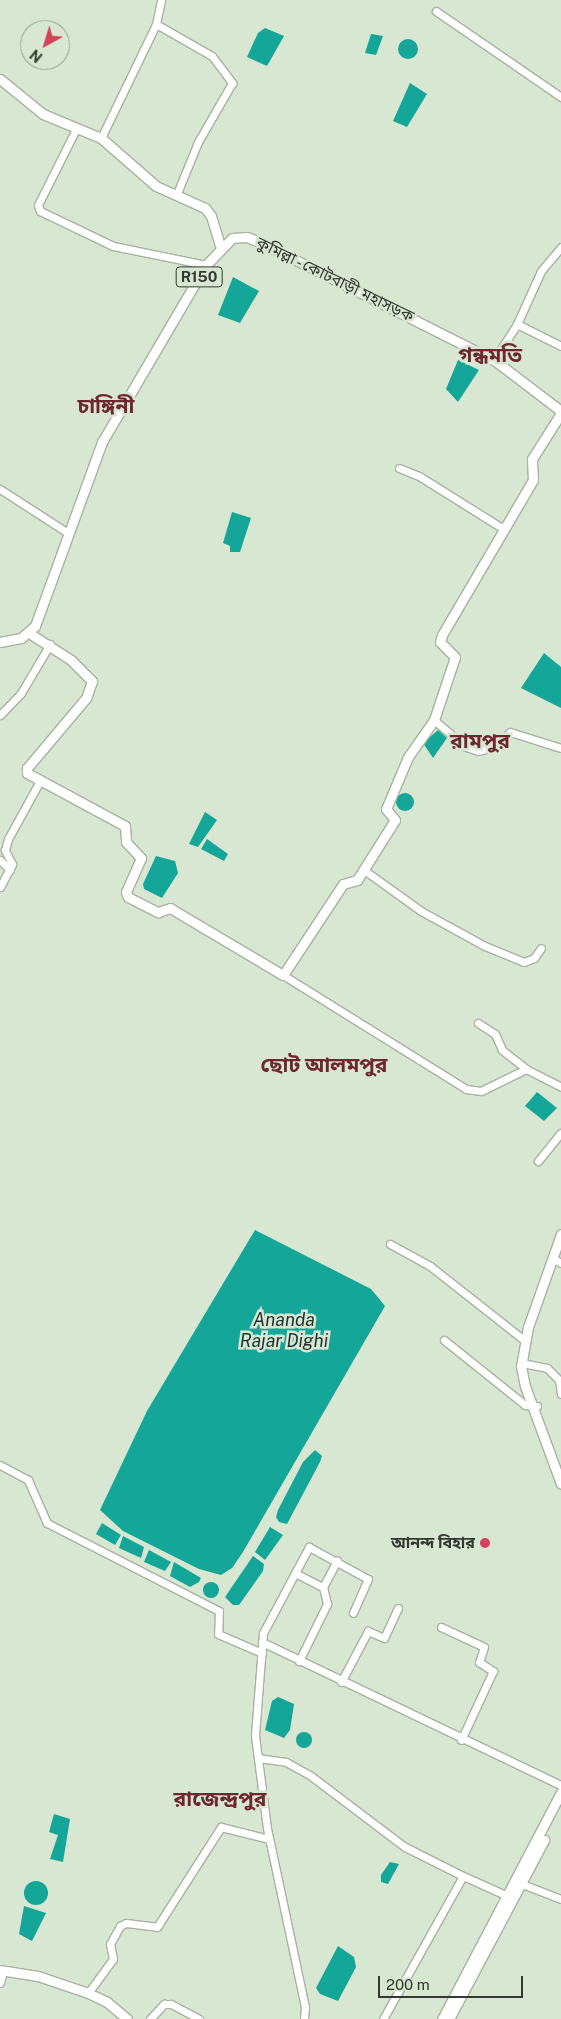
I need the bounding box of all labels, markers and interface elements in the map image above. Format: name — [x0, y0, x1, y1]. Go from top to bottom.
north arrow — [20, 20, 70, 70]
text: N — [27, 46, 45, 66]
street label: কুমিল্লা - কোটবাড়ী মহাসড়ক — [251, 232, 419, 328]
road number: R150 — [175, 264, 223, 290]
district label: গন্ধমতি — [458, 342, 522, 368]
district label: চাঙ্গিনী — [78, 393, 134, 419]
district label: রামপুর — [450, 728, 510, 754]
district label: ছোট আলমপুর — [261, 1052, 387, 1078]
water label: Ananda Rajar Dighi — [240, 1310, 328, 1352]
place label: আনন্দ বিহার — [391, 1533, 475, 1553]
marker: আনন্দ বিহার — [479, 1537, 491, 1549]
district label: রাজেন্দ্রপুর — [174, 1786, 266, 1812]
scale bar — [381, 1966, 526, 1998]
text: 200 m — [386, 1976, 430, 1993]

